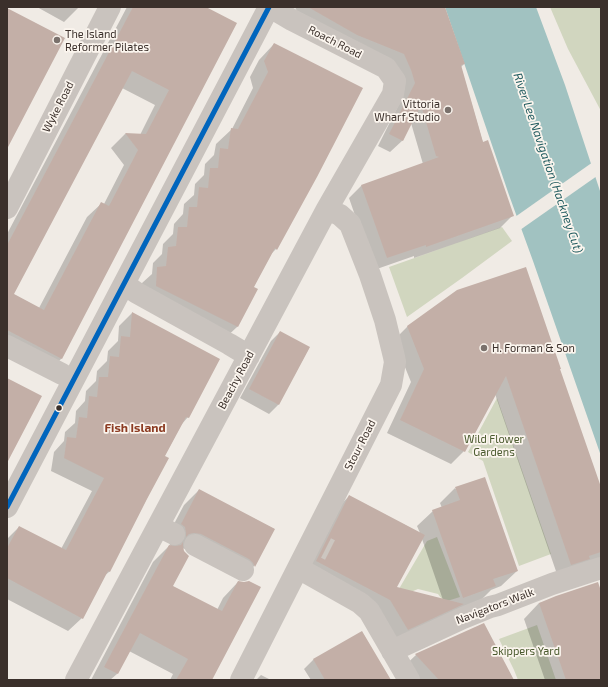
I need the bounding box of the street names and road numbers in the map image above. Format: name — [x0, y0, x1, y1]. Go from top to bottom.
street label: Roach Road — [306, 23, 364, 61]
street label: Wyke Road — [40, 79, 76, 135]
street label: Beachy Road — [215, 349, 257, 411]
street label: Stour Road — [342, 417, 378, 473]
street label: Navigators Walk — [454, 585, 536, 627]

